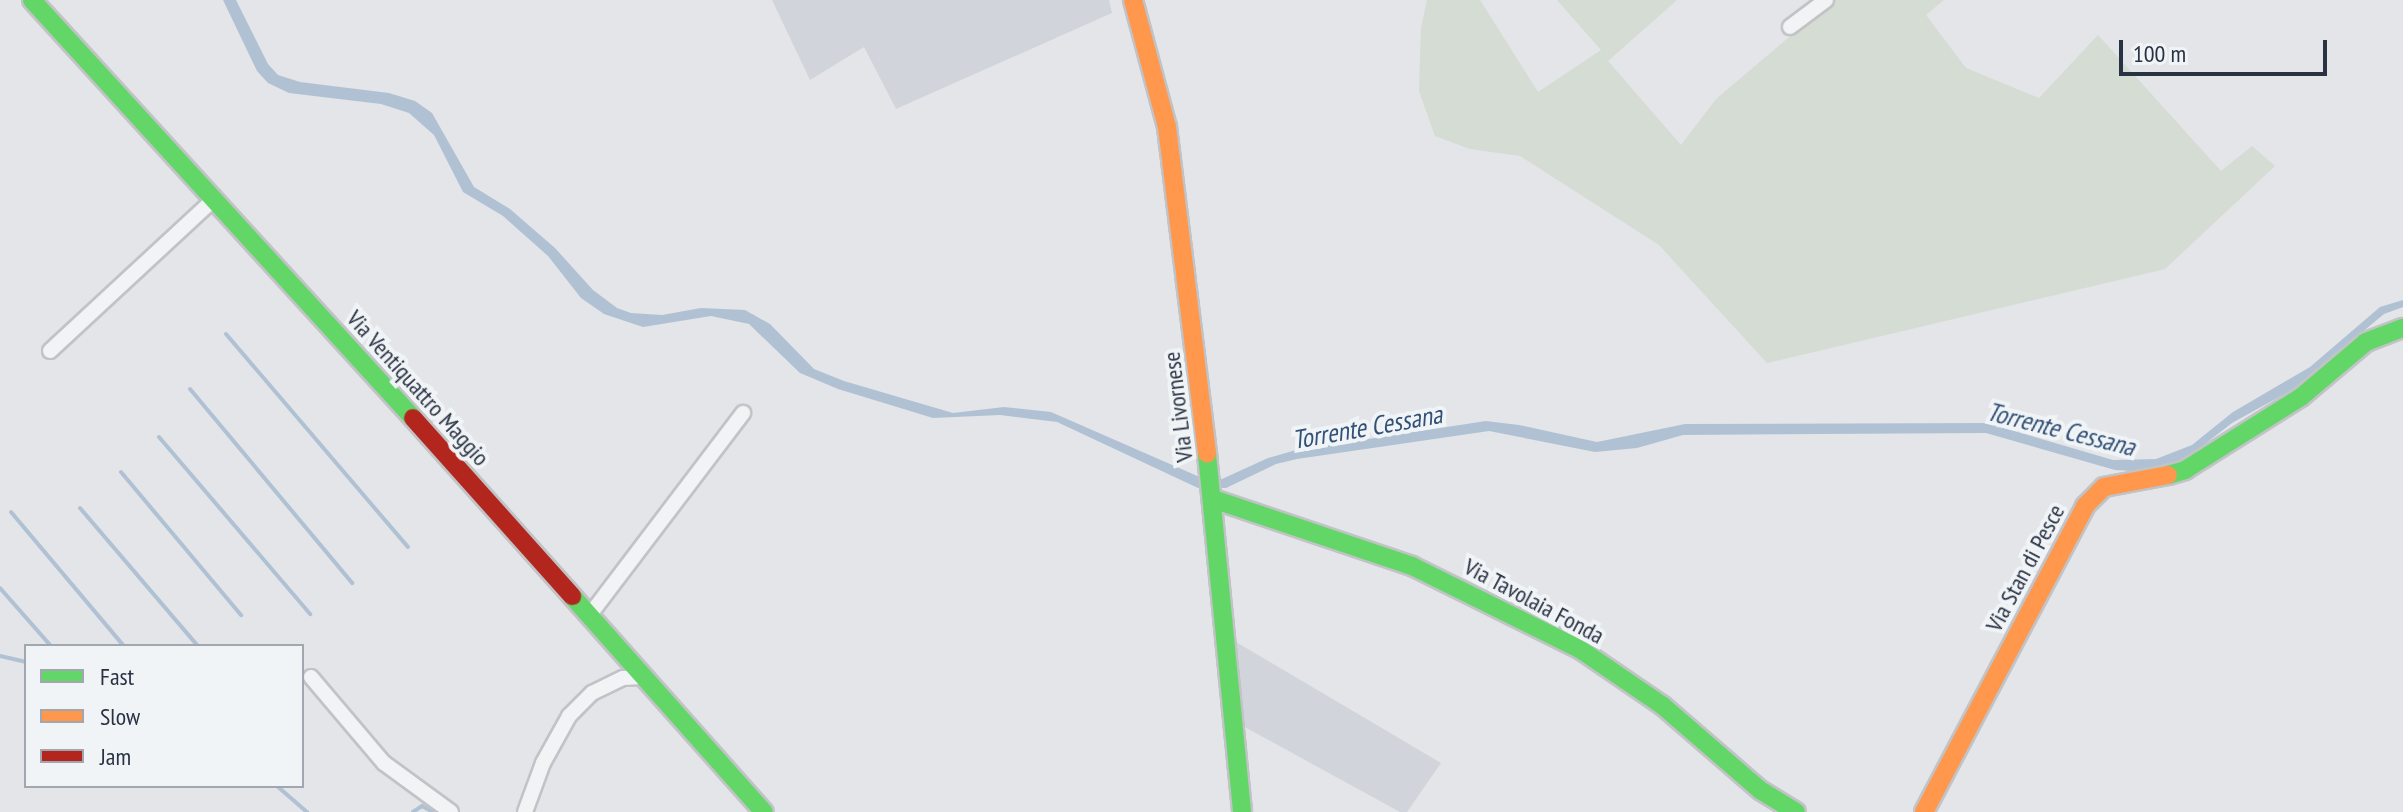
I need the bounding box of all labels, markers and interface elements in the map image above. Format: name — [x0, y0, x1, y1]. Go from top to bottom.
scale bar — [2123, 24, 2331, 74]
text: 100 m — [2133, 38, 2186, 69]
street label: Via Ventiquattro Maggio — [340, 304, 496, 472]
street label: Via Livornese — [1157, 350, 1199, 464]
water label: Torrente Cessana — [1984, 396, 2138, 462]
water label: Torrente Cessana — [1290, 398, 1444, 456]
street label: Via Stan di Pesce — [1979, 499, 2071, 637]
street label: Via Tavolaia Fonda — [1459, 552, 1609, 650]
legend — [24, 644, 304, 788]
text: Fast — [100, 661, 134, 692]
text: Slow — [100, 701, 140, 732]
text: Jam — [100, 741, 131, 772]

